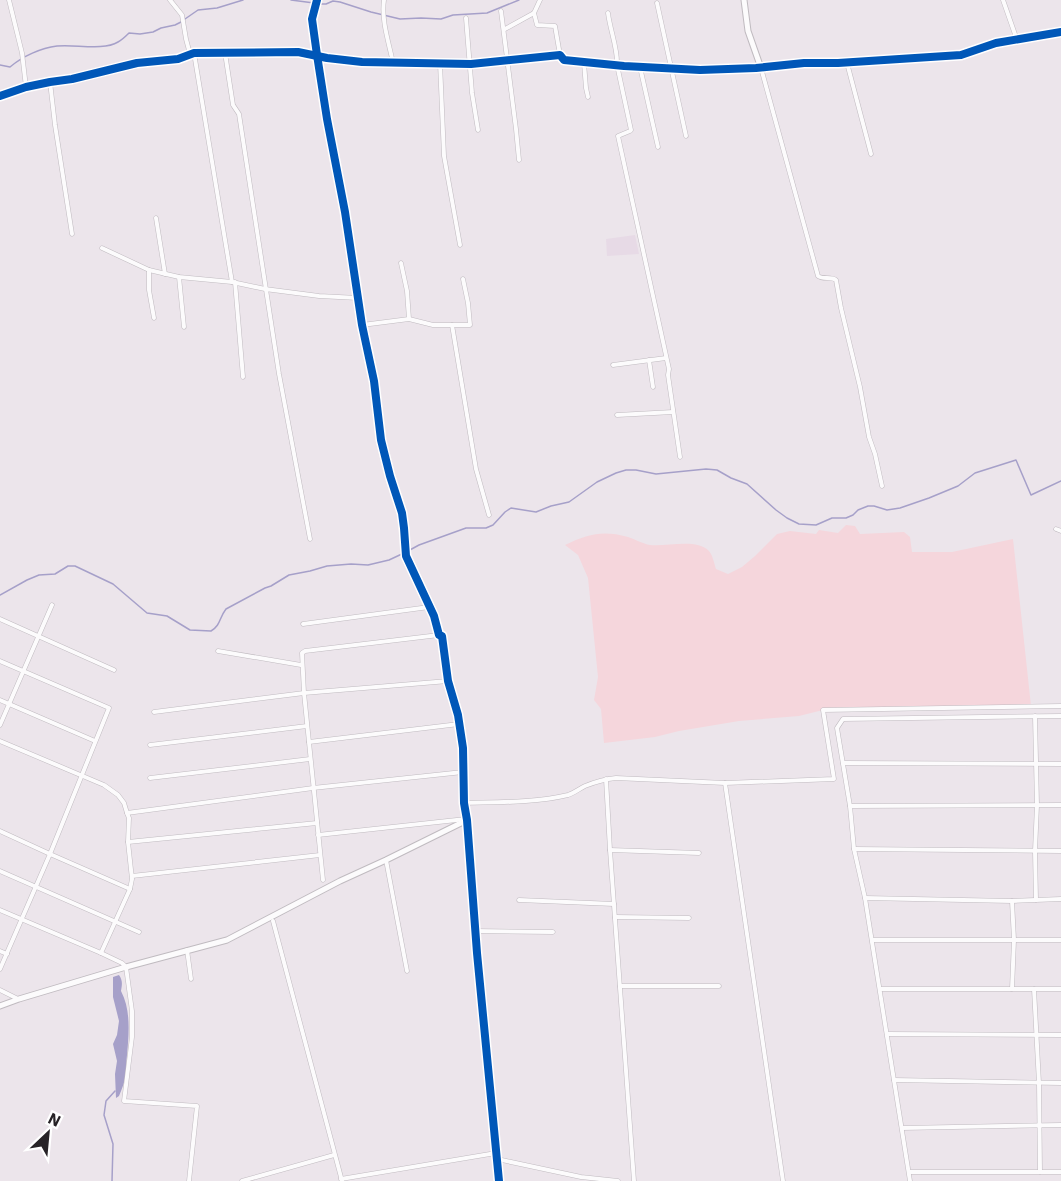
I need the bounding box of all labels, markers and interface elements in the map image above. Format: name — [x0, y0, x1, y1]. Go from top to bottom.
north arrow — [18, 1103, 78, 1163]
text: N — [45, 1108, 64, 1131]

